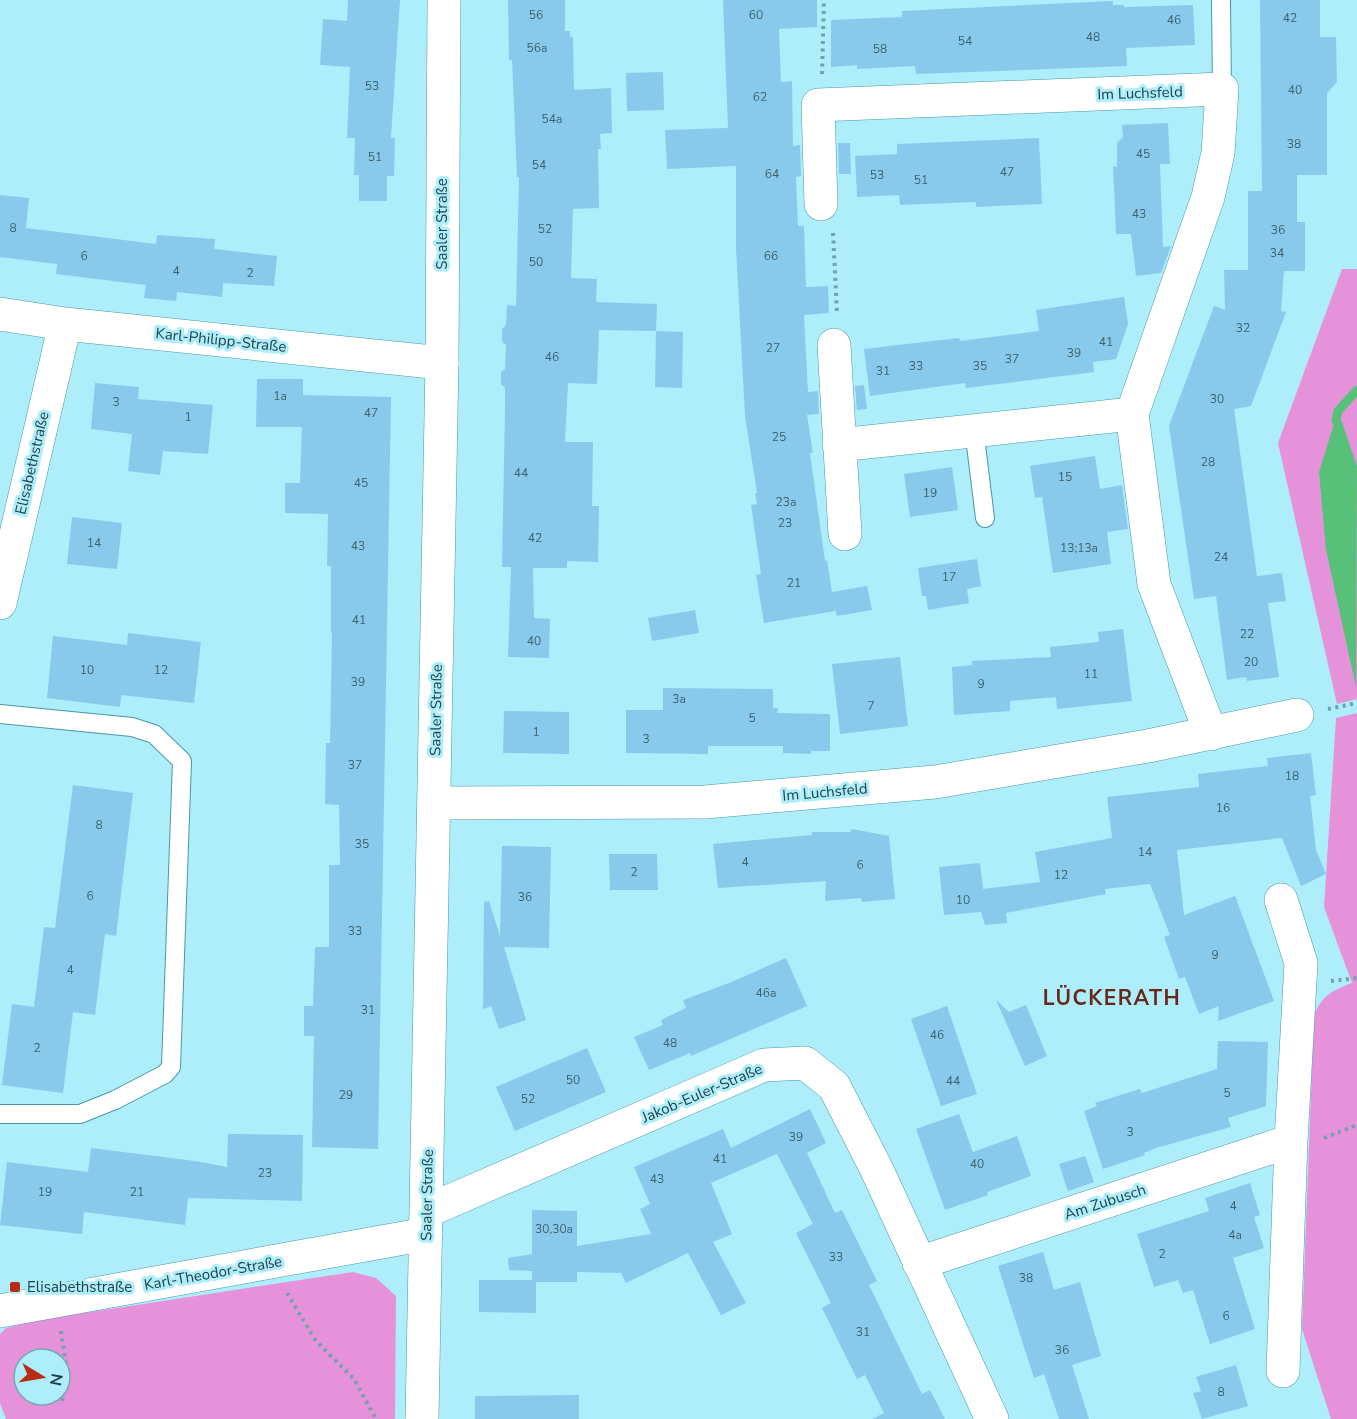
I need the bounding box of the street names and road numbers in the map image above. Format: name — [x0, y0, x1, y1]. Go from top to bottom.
street label: Im Luchsfeld — [1097, 82, 1183, 104]
street label: Saaler Straße — [432, 178, 452, 270]
street label: Karl-Philipp-Straße — [155, 323, 287, 357]
street label: Elisabethstraße — [10, 410, 54, 516]
street label: Saaler Straße — [425, 664, 447, 756]
street label: Im Luchsfeld — [782, 778, 868, 806]
street label: Jakob-Euler-Straße — [638, 1059, 765, 1128]
street label: Saaler Straße — [416, 1149, 438, 1241]
street label: Am Zubusch — [1062, 1179, 1148, 1225]
street label: Karl-Theodor-Straße — [143, 1251, 284, 1295]

